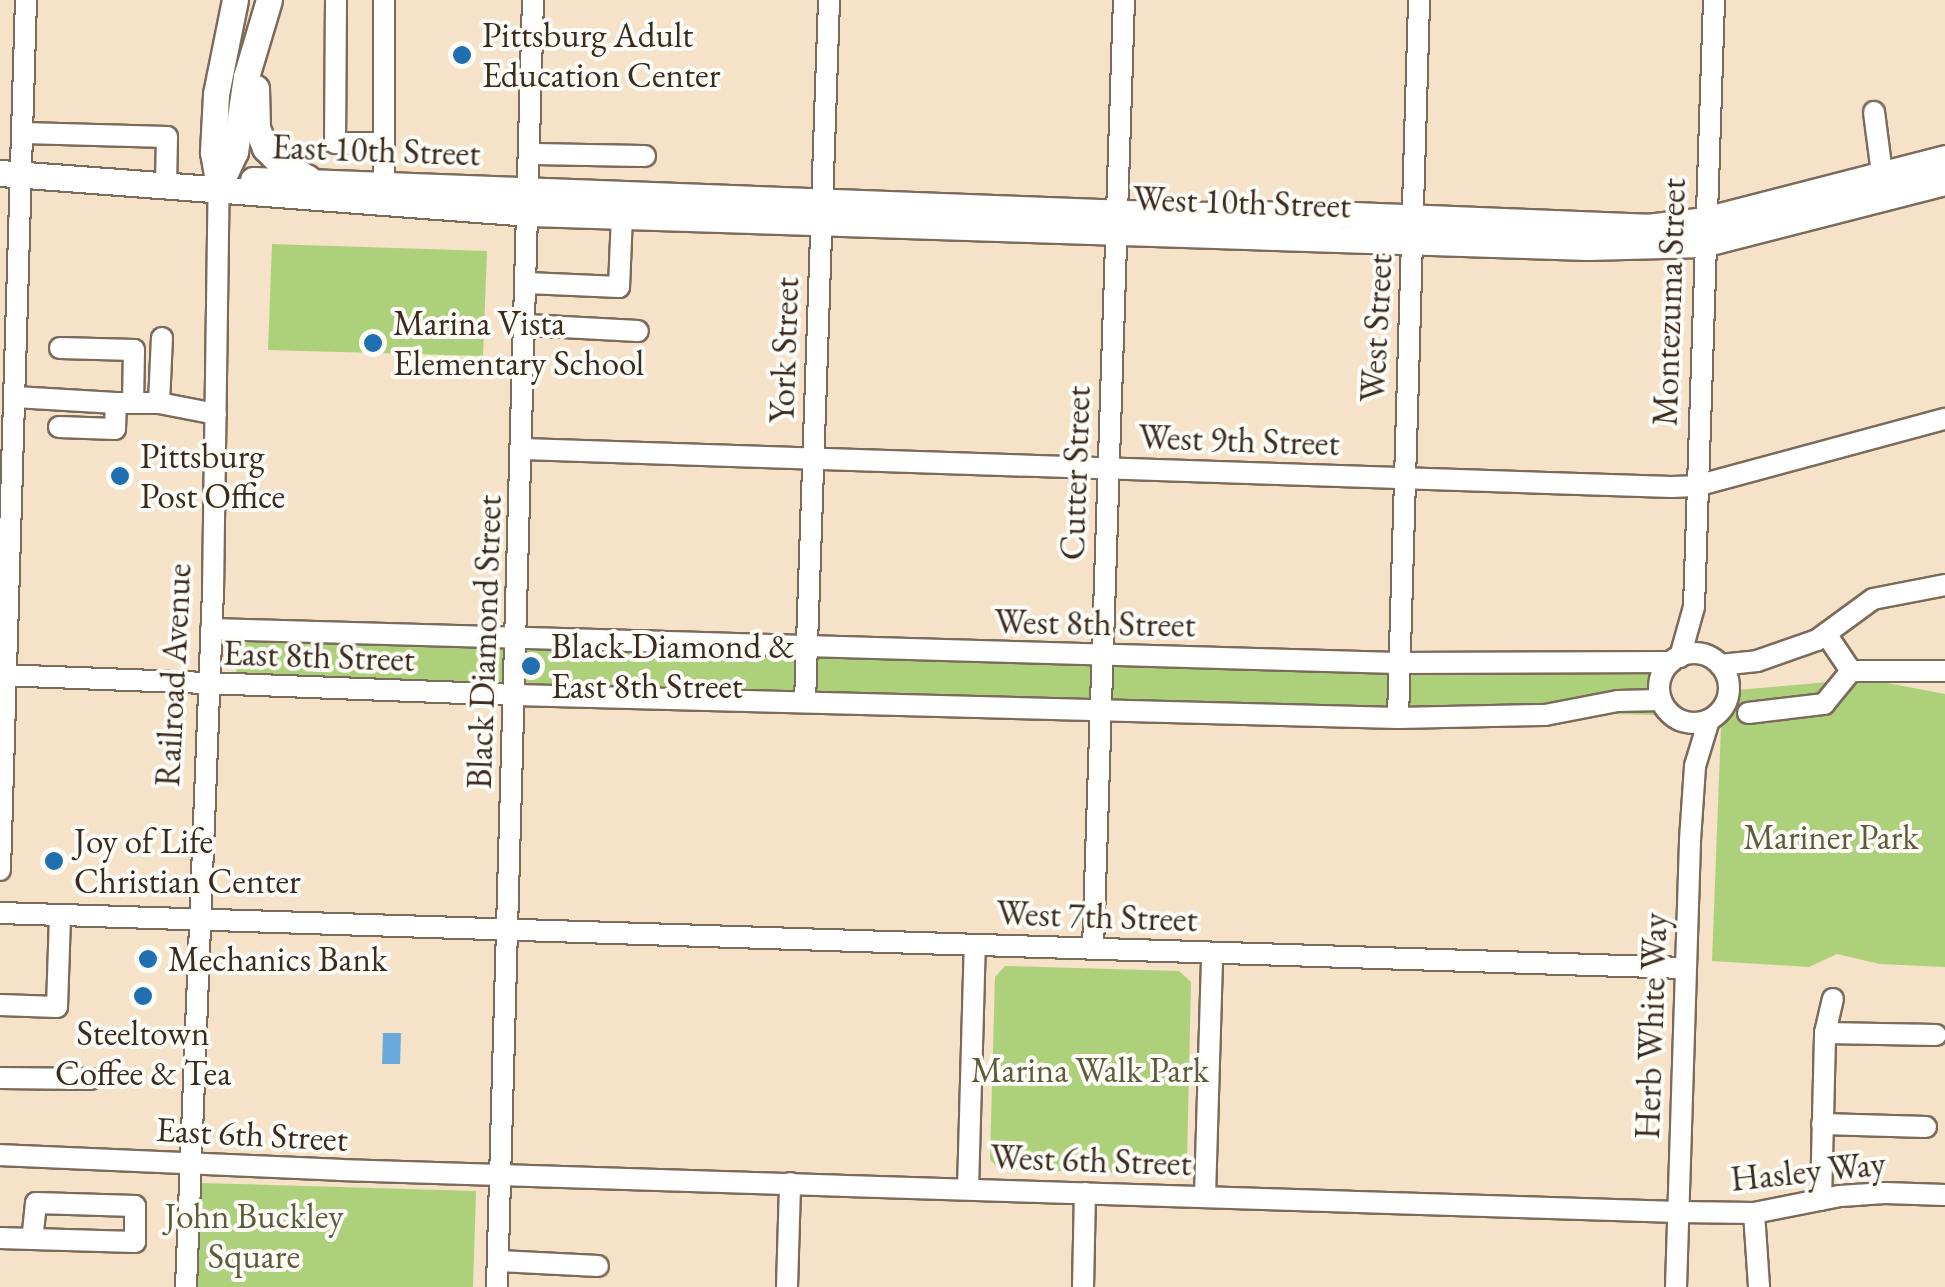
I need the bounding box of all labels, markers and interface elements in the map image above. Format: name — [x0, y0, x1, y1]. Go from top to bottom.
place label: Pittsburg Adult Education Center — [482, 14, 720, 96]
marker: Pittsburg Adult Education Center — [451, 44, 473, 66]
street label: East 10th Street — [271, 125, 481, 175]
street label: West 10th Street — [1132, 177, 1352, 227]
street label: Montezuma Street — [1644, 177, 1694, 427]
street label: West Street — [1351, 253, 1401, 403]
street label: York Street — [760, 276, 808, 424]
place label: Marina Vista Elementary School — [393, 302, 644, 384]
marker: Marina Vista Elementary School — [362, 332, 384, 354]
street label: Cutter Street — [1051, 385, 1099, 561]
street label: West 9th Street — [1138, 416, 1340, 464]
place label: Pittsburg Post Office — [140, 435, 285, 517]
marker: Pittsburg Post Office — [109, 465, 131, 487]
street label: Black Diamond Street — [458, 494, 510, 790]
street label: Railroad Avenue — [146, 562, 200, 788]
street label: West 8th Street — [994, 600, 1196, 646]
place label: Black Diamond & East 8th Street — [551, 625, 795, 707]
street label: East 8th Street — [222, 632, 416, 680]
marker: Black Diamond & East 8th Street — [520, 655, 542, 677]
park label: Mariner Park — [1743, 816, 1919, 858]
place label: Joy of Life Christian Center — [74, 820, 301, 902]
marker: Joy of Life Christian Center — [43, 850, 65, 872]
street label: West 7th Street — [996, 892, 1198, 940]
street label: Herb White Way — [1626, 912, 1676, 1140]
place label: Mechanics Bank — [168, 938, 387, 980]
marker: Mechanics Bank — [137, 948, 159, 970]
marker: Steeltown Coffee & Tea — [132, 985, 154, 1007]
place label: Steeltown Coffee & Tea — [55, 1012, 231, 1094]
park label: Marina Walk Park — [971, 1049, 1209, 1091]
street label: East 6th Street — [155, 1108, 349, 1160]
street label: West 6th Street — [990, 1136, 1192, 1184]
street label: Hasley Way — [1728, 1142, 1888, 1200]
park label: John Buckley Square — [164, 1195, 344, 1277]

